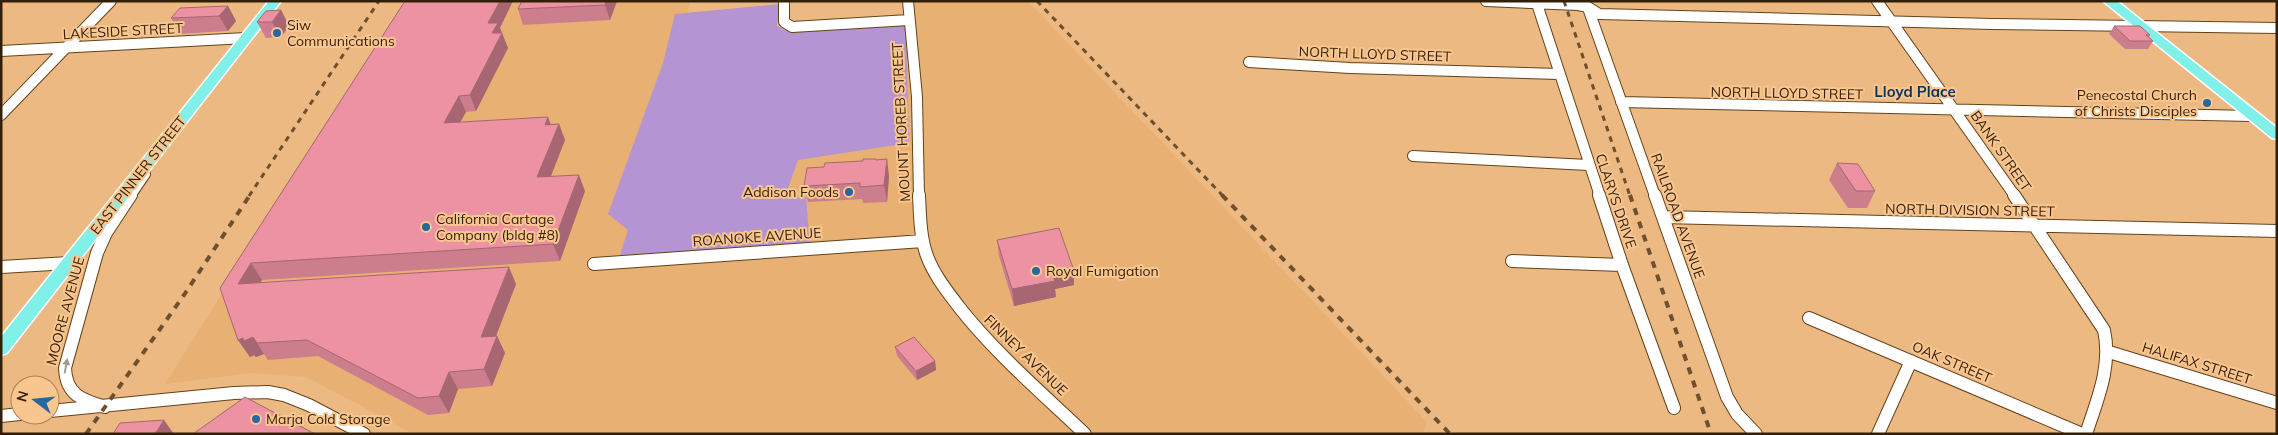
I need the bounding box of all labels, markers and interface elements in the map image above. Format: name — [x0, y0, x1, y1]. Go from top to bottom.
place label: Siw Communications — [287, 16, 395, 50]
street label: LAKESIDE STREET — [62, 19, 184, 43]
marker: Siw Communications — [271, 27, 283, 39]
street label: MOUNT HOREB STREET — [888, 41, 914, 202]
street label: NORTH LLOYD STREET — [1298, 42, 1452, 66]
district label: Lloyd Place — [1874, 82, 1956, 101]
street label: NORTH LLOYD STREET — [1711, 83, 1864, 103]
place label: Penecostal Church of Christs Disciples — [2075, 86, 2197, 120]
marker: Penecostal Church of Christs Disciples — [2201, 97, 2213, 109]
street label: BANK STREET — [1967, 107, 2036, 195]
street label: EAST PINNER STREET — [86, 112, 190, 238]
street label: CLARYS DRIVE — [1591, 151, 1641, 251]
street label: RAILROAD AVENUE — [1647, 151, 1709, 281]
place label: Addison Foods — [743, 183, 839, 201]
marker: Addison Foods — [843, 186, 855, 198]
street label: NORTH DIVISION STREET — [1885, 200, 2056, 220]
place label: California Cartage Company (bldg #8) — [436, 210, 559, 244]
marker: California Cartage Company (bldg #8) — [420, 221, 432, 233]
street label: ROANOKE AVENUE — [692, 224, 822, 250]
street label: MOORE AVENUE — [42, 255, 88, 367]
place label: Royal Fumigation — [1046, 262, 1159, 280]
marker: Royal Fumigation — [1030, 265, 1042, 277]
street label: FINNEY AVENUE — [980, 311, 1072, 399]
street label: OAK STREET — [1909, 337, 1995, 387]
street label: HALIFAX STREET — [2140, 338, 2254, 388]
one-way arrow — [63, 357, 71, 373]
north arrow — [10, 375, 60, 425]
text: N — [12, 389, 33, 404]
place label: Marja Cold Storage — [266, 410, 390, 428]
marker: Marja Cold Storage — [250, 413, 262, 425]

